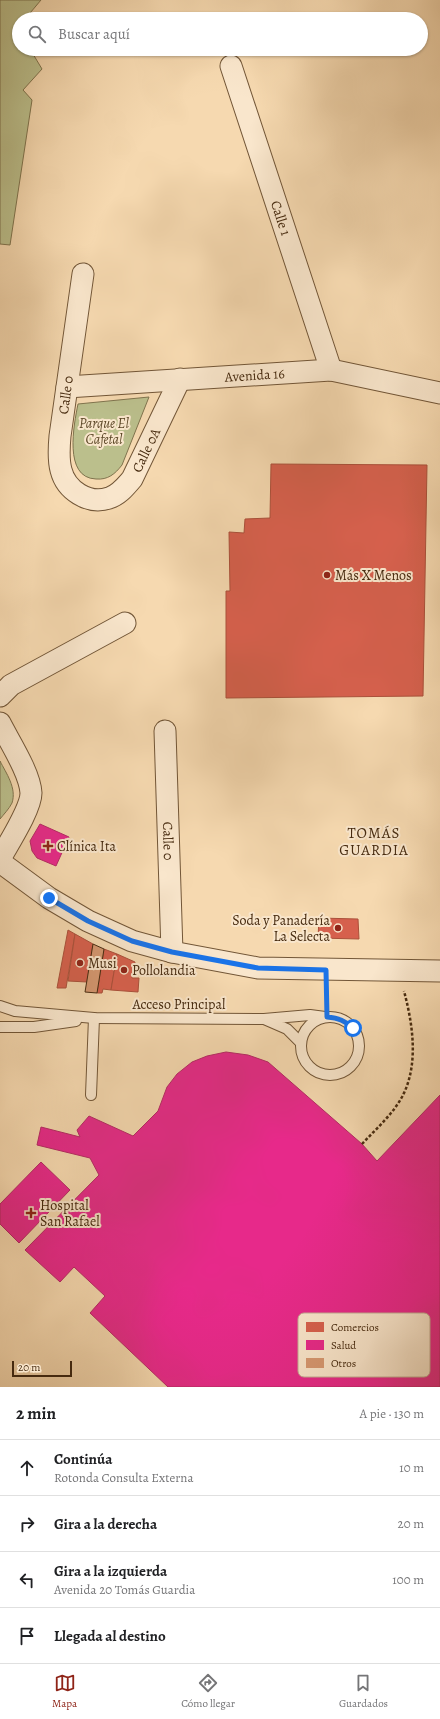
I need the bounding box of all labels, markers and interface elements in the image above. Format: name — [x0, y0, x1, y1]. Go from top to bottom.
search box — [12, 12, 428, 56]
icon: search — [26, 23, 48, 45]
text: Buscar aquí — [58, 24, 130, 44]
street label: Calle 1 — [266, 198, 296, 238]
street label: Avenida 16 — [223, 364, 285, 386]
street label: Calle 0 — [54, 375, 78, 415]
park label: Parque El Cafetal — [79, 414, 129, 449]
street label: Calle 0A — [127, 424, 165, 475]
place label: Más X Menos — [335, 566, 412, 585]
marker: Más X Menos — [322, 570, 332, 580]
street label: Calle 0 — [158, 821, 179, 861]
district label: TOMÁS GUARDIA — [339, 823, 409, 860]
place label: Clínica Ita — [57, 837, 117, 856]
marker: Clínica Ita — [42, 840, 54, 852]
route end — [40, 889, 58, 907]
place label: Soda y Panadería La Selecta — [232, 911, 330, 946]
marker: Soda y Panadería La Selecta — [333, 923, 343, 933]
place label: Musi — [88, 954, 117, 973]
marker: Musi — [75, 958, 85, 968]
place label: Pollolandia — [132, 961, 196, 980]
marker: Pollolandia — [119, 965, 129, 975]
street label: Acceso Principal — [132, 995, 226, 1014]
route start — [344, 1019, 362, 1037]
place label: Hospital San Rafael — [40, 1196, 100, 1231]
marker: Hospital San Rafael — [25, 1207, 37, 1219]
legend — [298, 1313, 430, 1377]
text: Comercios — [331, 1320, 379, 1335]
text: Salud — [331, 1338, 356, 1353]
text: Otros — [331, 1356, 356, 1371]
scale bar — [12, 1359, 72, 1378]
text: 20 m — [18, 1360, 40, 1375]
text: 2 min — [16, 1402, 56, 1425]
text: A pie · 130 m — [360, 1405, 424, 1422]
text: Continúa — [54, 1449, 112, 1469]
icon: ahead — [16, 1457, 38, 1479]
text: 10 m — [399, 1459, 424, 1476]
text: Rotonda Consulta Externa — [54, 1469, 194, 1486]
icon: right — [16, 1513, 38, 1535]
text: Gira a la derecha — [54, 1514, 157, 1534]
text: 20 m — [398, 1515, 424, 1532]
text: Gira a la izquierda — [54, 1561, 167, 1581]
icon: left — [16, 1569, 38, 1591]
text: 100 m — [392, 1571, 424, 1588]
text: Avenida 20 Tomás Guardia — [54, 1581, 195, 1598]
icon: arrive — [16, 1625, 38, 1647]
text: Llegada al destino — [54, 1626, 166, 1646]
tab: Mapa — [52, 1672, 77, 1711]
tab: Cómo llegar — [181, 1672, 235, 1711]
tab: Guardados — [339, 1672, 388, 1711]

